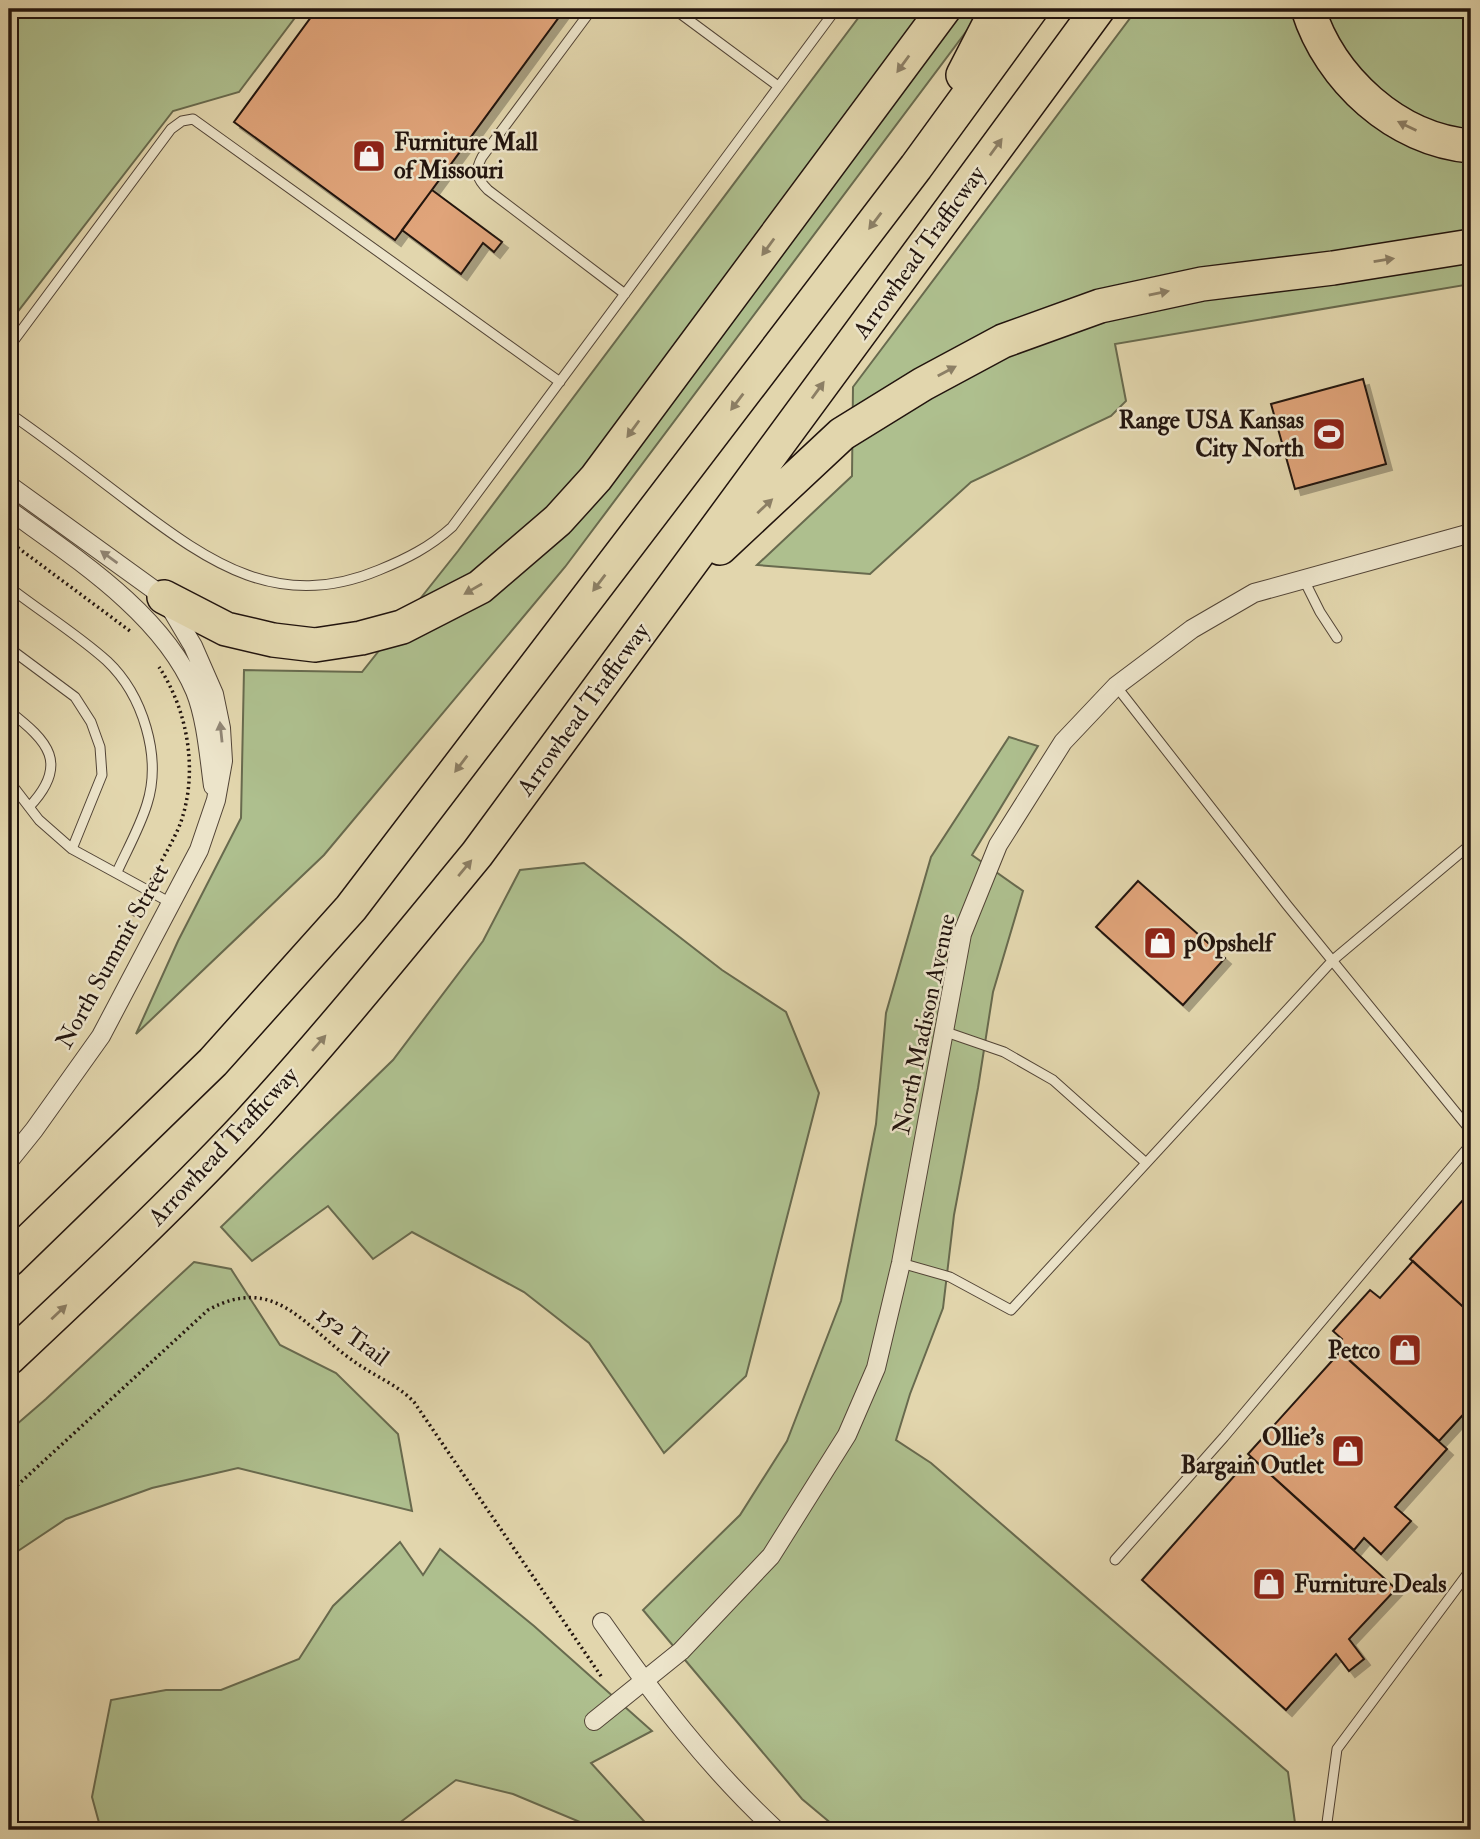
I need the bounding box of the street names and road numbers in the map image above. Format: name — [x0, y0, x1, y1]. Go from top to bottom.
street label: Arrowhead Trafficway — [846, 159, 993, 346]
street label: Arrowhead Trafficway — [510, 616, 657, 803]
street label: North Summit Street — [49, 858, 176, 1054]
street label: North Madison Avenue — [886, 911, 963, 1137]
street label: Arrowhead Trafficway — [141, 1060, 305, 1233]
street label: 152 Trail — [310, 1300, 395, 1373]

